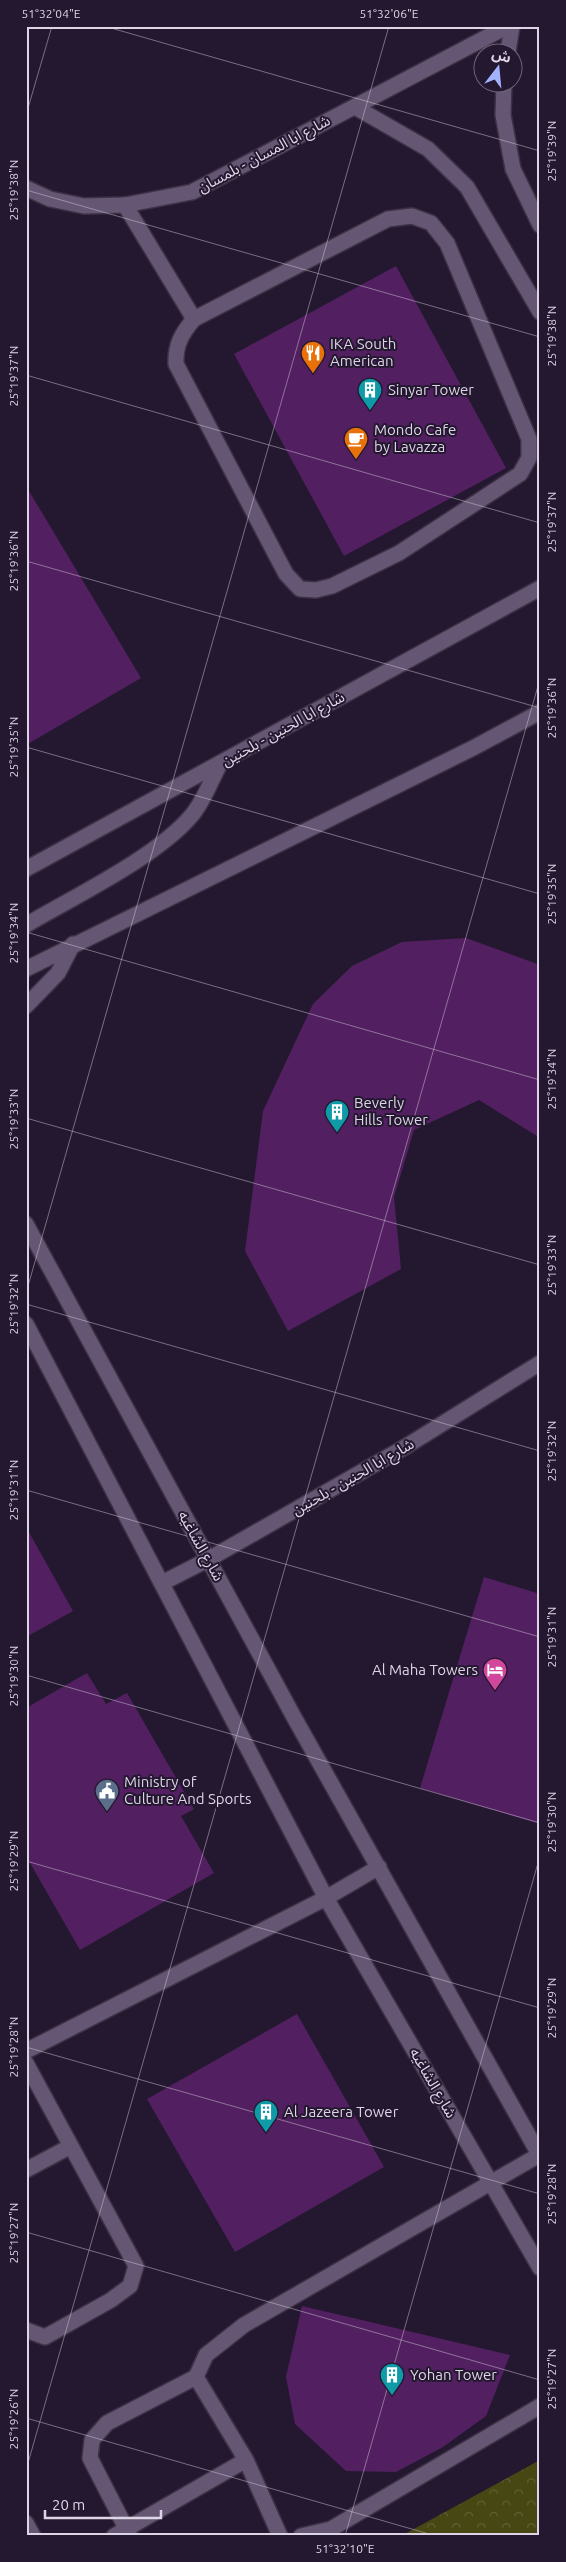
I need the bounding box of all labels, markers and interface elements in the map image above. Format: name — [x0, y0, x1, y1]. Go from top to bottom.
text: 51°32'04"E — [22, 7, 81, 20]
text: 51°32'06"E — [360, 7, 419, 20]
north arrow — [474, 42, 524, 92]
text: ش — [490, 45, 513, 66]
street label: شارع ابا المسان - بلمسان — [195, 111, 335, 199]
text: 25°19'39"N — [545, 121, 558, 181]
text: 25°19'38"N — [7, 160, 20, 220]
text: 25°19'38"N — [545, 306, 558, 366]
place label: IKA South American — [330, 335, 396, 369]
restaurant icon: IKA South American — [300, 340, 326, 374]
text: 25°19'37"N — [7, 346, 20, 406]
building icon: Sinyar Tower — [357, 377, 383, 411]
place label: Sinyar Tower — [388, 381, 474, 398]
place label: Mondo Cafe by Lavazza — [374, 421, 456, 455]
cafe icon: Mondo Cafe by Lavazza — [343, 426, 369, 460]
text: 25°19'37"N — [545, 492, 558, 552]
text: 25°19'36"N — [7, 531, 20, 591]
text: 25°19'36"N — [545, 678, 558, 738]
street label: شارع ابا الحنين - بلحنين — [218, 688, 349, 773]
text: 25°19'35"N — [7, 717, 20, 777]
text: 25°19'35"N — [545, 864, 558, 924]
text: 25°19'34"N — [7, 903, 20, 963]
text: 25°19'34"N — [545, 1049, 558, 1109]
text: 25°19'33"N — [7, 1089, 20, 1149]
place label: Beverly Hills Tower — [354, 1094, 428, 1128]
building icon: Beverly Hills Tower — [324, 1099, 350, 1133]
text: 25°19'33"N — [545, 1235, 558, 1295]
text: 25°19'32"N — [7, 1274, 20, 1334]
text: 25°19'32"N — [545, 1421, 558, 1481]
street label: شارع ابا الحنين - بلحنين — [289, 1435, 419, 1522]
text: 25°19'31"N — [7, 1460, 20, 1520]
street label: شارع الشاغيه — [172, 1508, 228, 1586]
text: 25°19'31"N — [545, 1607, 558, 1667]
text: 25°19'30"N — [7, 1646, 20, 1706]
hotel icon: Al Maha Towers — [482, 1657, 508, 1691]
place label: Al Maha Towers — [372, 1661, 478, 1678]
place label: Ministry of Culture And Sports — [124, 1773, 251, 1807]
public building icon: Ministry of Culture And Sports — [94, 1778, 120, 1812]
text: 25°19'30"N — [545, 1792, 558, 1852]
text: 25°19'29"N — [7, 1831, 20, 1891]
text: 25°19'29"N — [545, 1978, 558, 2038]
text: 25°19'28"N — [7, 2017, 20, 2077]
street label: شارع الشاغيه — [403, 2045, 460, 2123]
building icon: Al Jazeera Tower — [253, 2099, 279, 2133]
place label: Al Jazeera Tower — [284, 2103, 399, 2120]
text: 25°19'28"N — [545, 2164, 558, 2224]
text: 25°19'27"N — [7, 2203, 20, 2263]
text: 25°19'27"N — [545, 2349, 558, 2409]
building icon: Yohan Tower — [379, 2362, 405, 2396]
place label: Yohan Tower — [410, 2366, 497, 2383]
text: 25°19'26"N — [7, 2389, 20, 2449]
scale bar — [45, 2487, 161, 2519]
text: 20 m — [52, 2496, 85, 2513]
text: 51°32'10"E — [316, 2542, 375, 2555]

